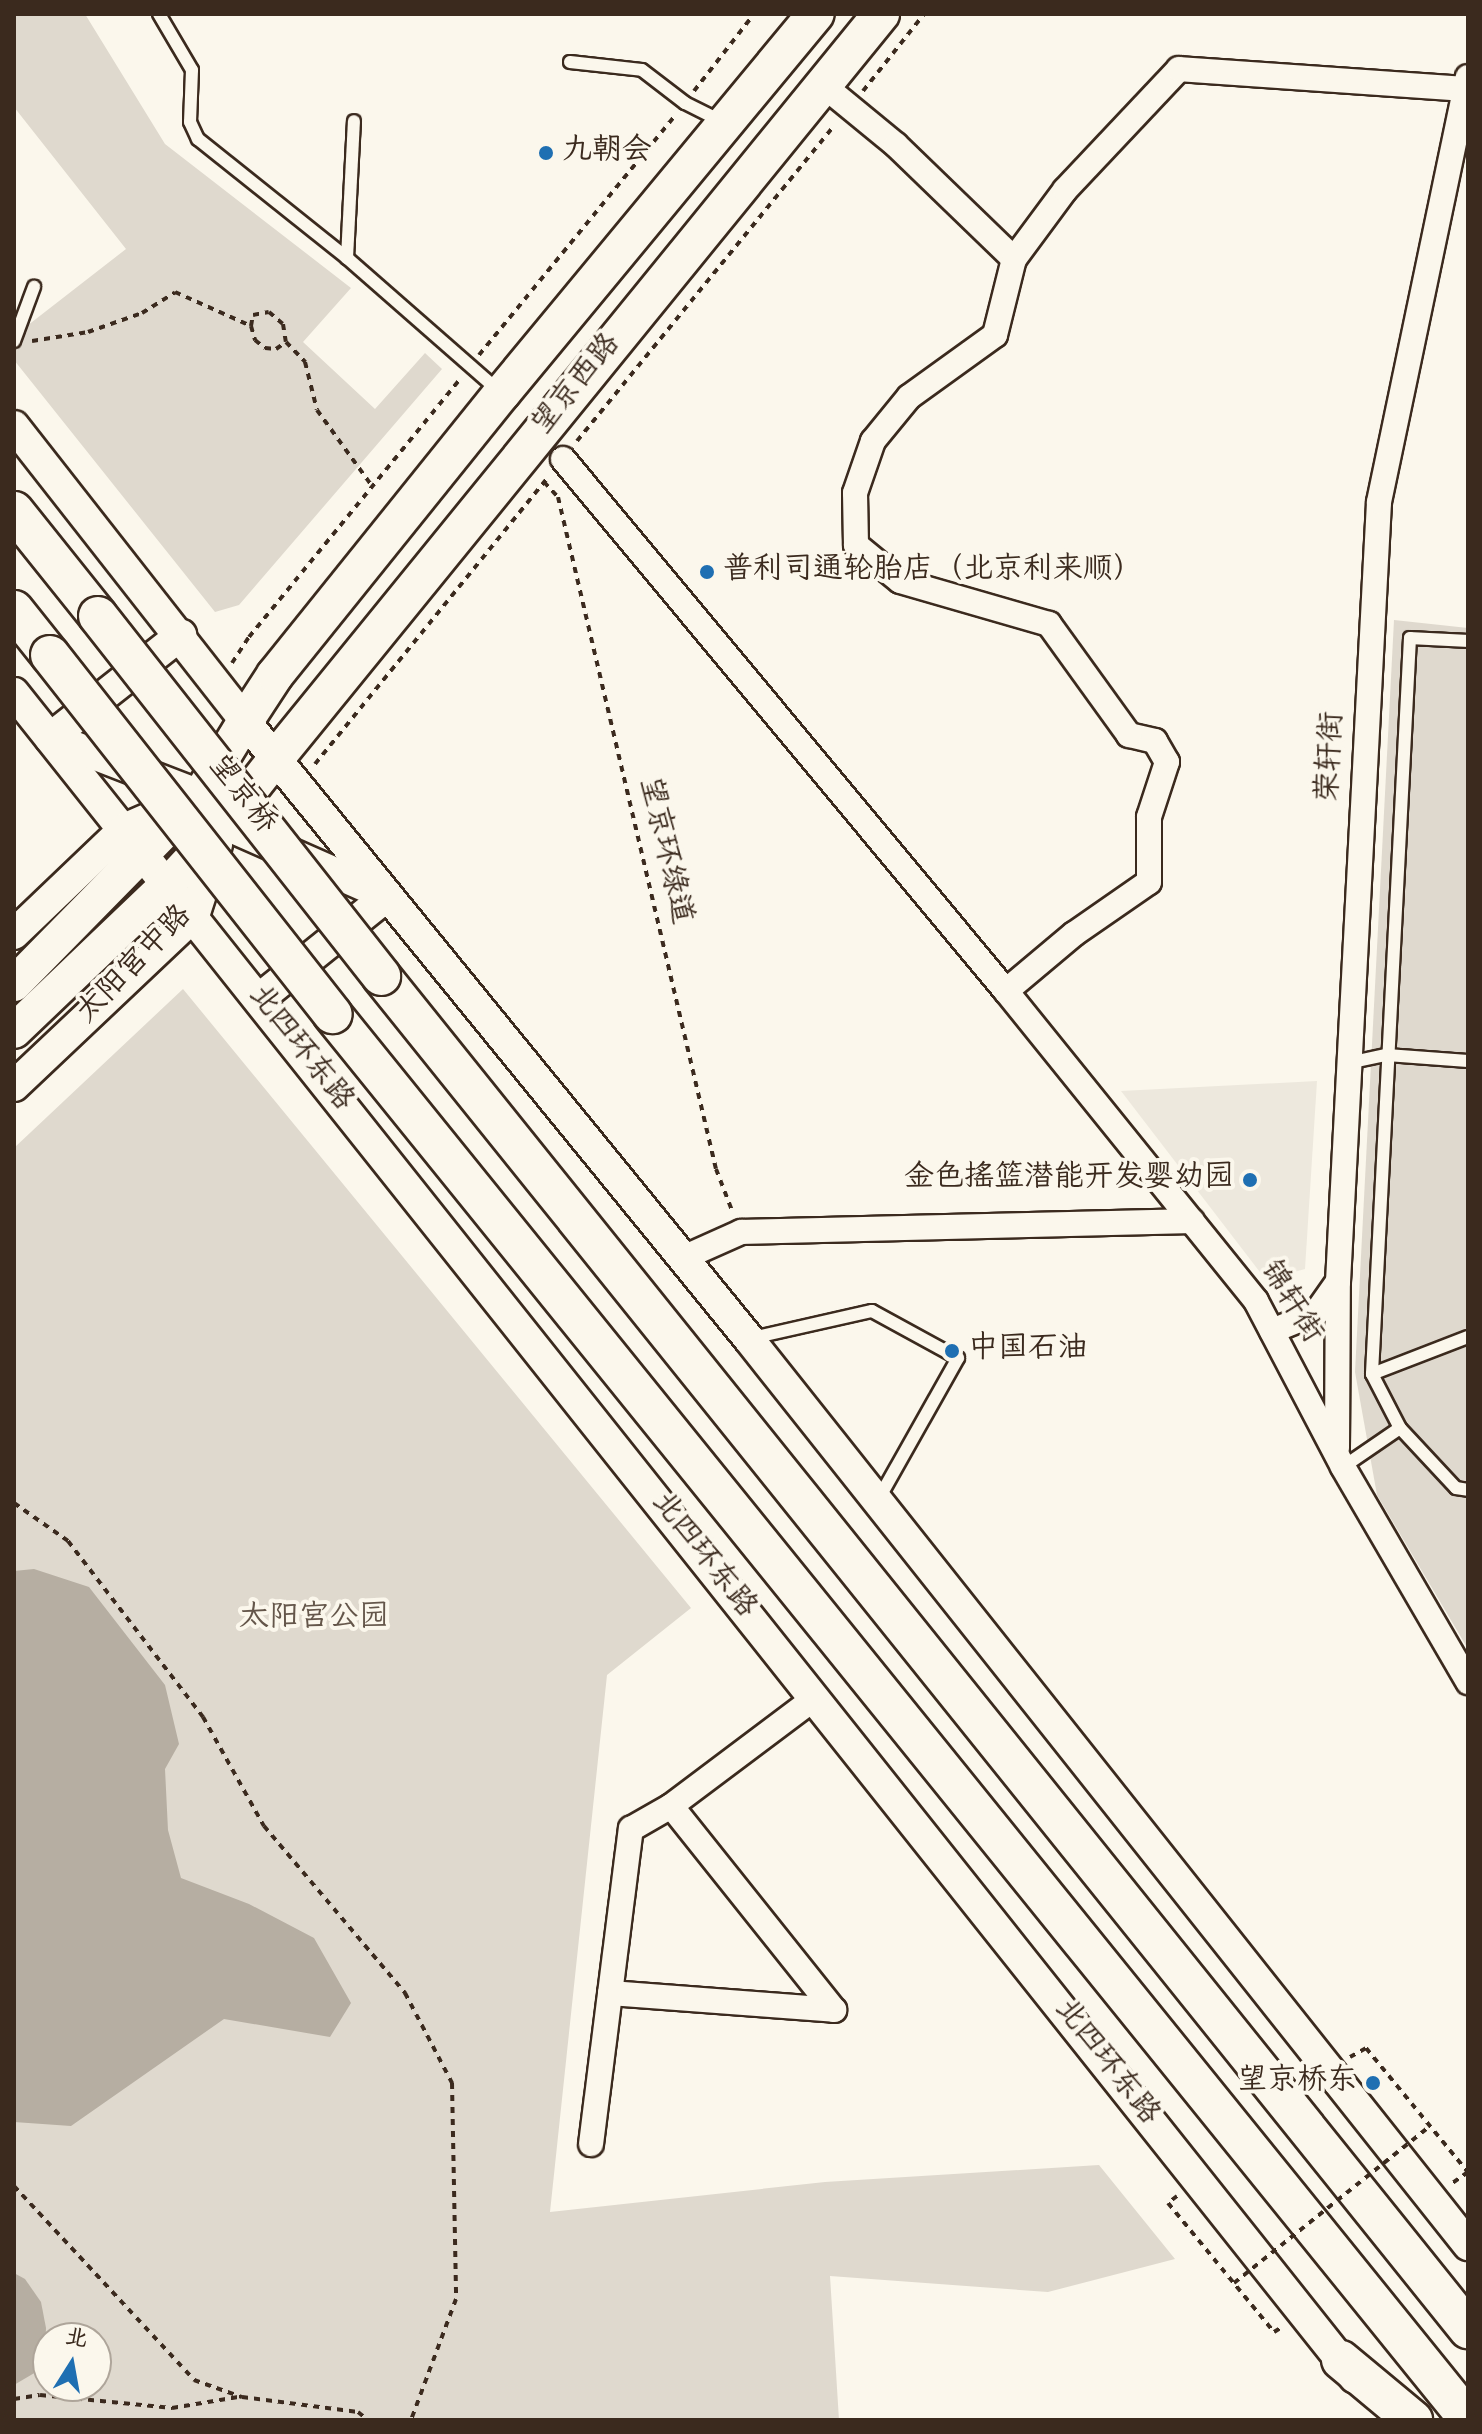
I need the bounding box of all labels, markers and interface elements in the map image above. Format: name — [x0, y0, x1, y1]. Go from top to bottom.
place label: 九朝会 — [562, 135, 652, 171]
marker: 九朝会 — [537, 144, 555, 162]
street label: 望京西路 — [526, 328, 630, 444]
place label: 普利司通轮胎店（北京利来顺） — [723, 554, 1143, 590]
marker: 普利司通轮胎店（北京利来顺） — [698, 563, 716, 581]
street label: 荣轩街 — [1313, 711, 1353, 803]
street label: 望京桥 — [198, 749, 282, 843]
street label: 望京环绿道 — [629, 774, 697, 928]
street label: 太阳宫中路 — [71, 900, 201, 1032]
street label: 北四环东路 — [239, 979, 359, 1119]
place label: 金色摇篮潜能开发婴幼园 — [904, 1162, 1234, 1198]
marker: 金色摇篮潜能开发婴幼园 — [1241, 1171, 1259, 1189]
street label: 锦轩街 — [1250, 1255, 1328, 1351]
place label: 中国石油 — [968, 1333, 1088, 1369]
marker: 中国石油 — [943, 1342, 961, 1360]
street label: 北四环东路 — [642, 1486, 762, 1626]
park label: 太阳宫公园 — [239, 1602, 389, 1638]
street label: 北四环东路 — [1045, 1993, 1165, 2133]
place label: 望京桥东 — [1237, 2065, 1357, 2101]
marker: 望京桥东 — [1364, 2074, 1382, 2092]
north arrow — [32, 2322, 112, 2402]
text: 北 — [63, 2326, 89, 2355]

